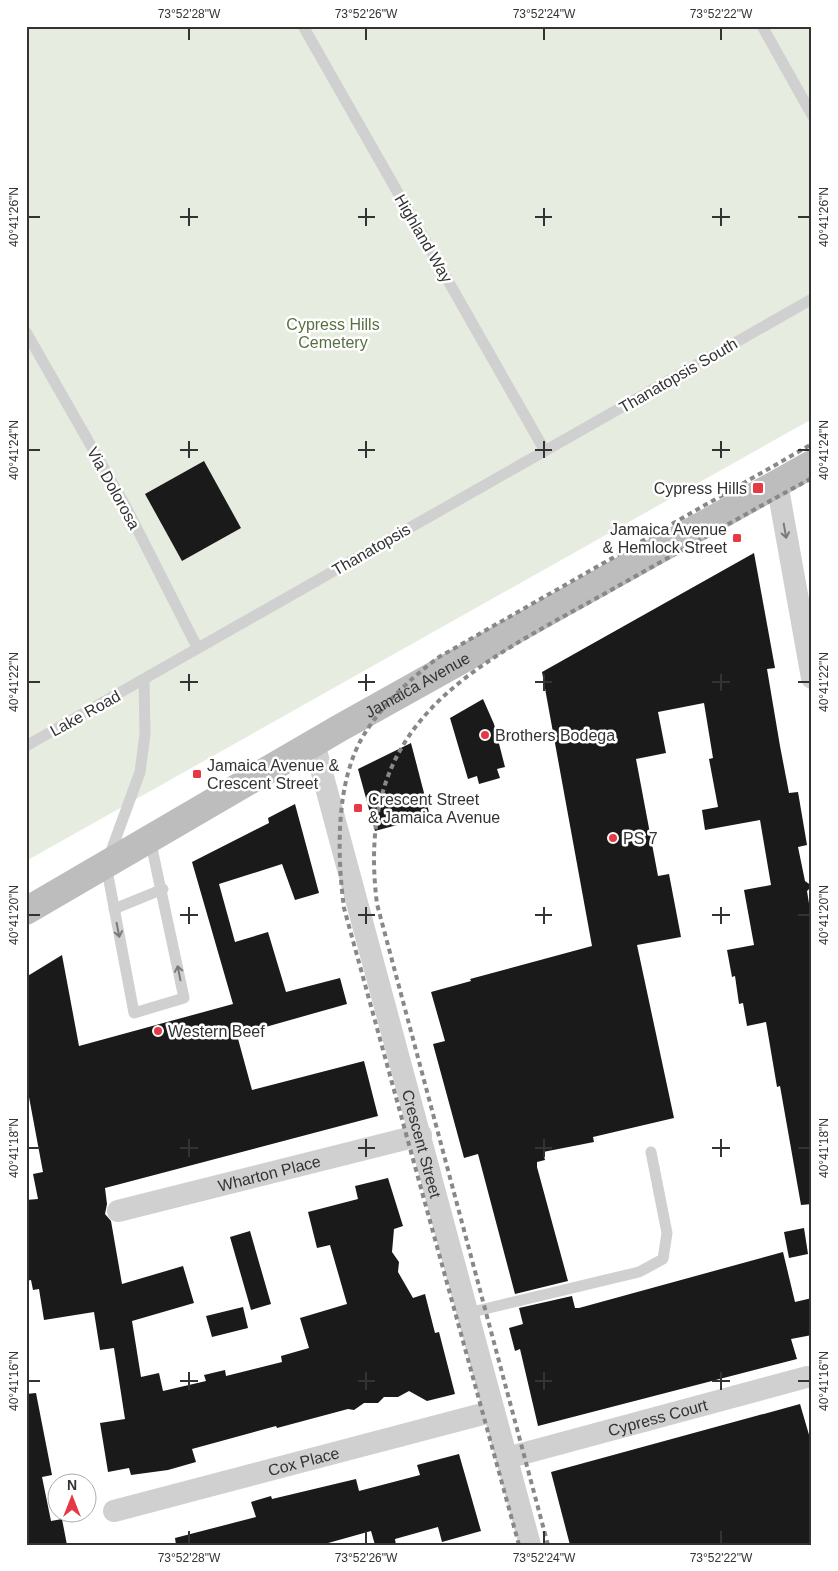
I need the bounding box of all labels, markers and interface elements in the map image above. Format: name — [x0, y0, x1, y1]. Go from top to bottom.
text: 73°52'28"W — [158, 7, 221, 21]
text: 73°52'26"W — [335, 7, 398, 21]
text: 73°52'24"W — [513, 7, 576, 21]
text: 73°52'22"W — [690, 7, 753, 21]
text: 40°41'26"N — [7, 187, 21, 247]
text: 40°41'26"N — [817, 187, 831, 247]
street label: Highland Way — [391, 191, 456, 285]
park label: Cypress Hills Cemetery — [286, 316, 380, 351]
street label: Thanatopsis South — [616, 335, 740, 416]
text: 40°41'24"N — [7, 420, 21, 480]
text: 40°41'24"N — [817, 420, 831, 480]
street label: Via Dolorosa — [84, 444, 143, 532]
place label: Cypress Hills — [654, 480, 747, 497]
marker: Cypress Hills — [751, 481, 765, 495]
street label: Thanatopsis — [329, 520, 413, 579]
place label: Jamaica Avenue & Hemlock Street — [603, 521, 728, 556]
one-way arrow — [781, 522, 791, 538]
marker: Jamaica Avenue & Hemlock Street — [731, 532, 743, 544]
street label: Jamaica Avenue — [362, 649, 473, 721]
text: 40°41'22"N — [7, 652, 21, 712]
text: 40°41'22"N — [817, 652, 831, 712]
street label: Lake Road — [47, 687, 123, 740]
place label: Brothers Bodega — [495, 727, 615, 744]
marker: Brothers Bodega — [479, 729, 491, 741]
place label: Jamaica Avenue & Crescent Street — [207, 757, 340, 792]
marker: Jamaica Avenue & Crescent Street — [191, 768, 203, 780]
place label: Crescent Street & Jamaica Avenue — [368, 791, 500, 826]
marker: Crescent Street & Jamaica Avenue — [352, 802, 364, 814]
place label: PS 7 — [623, 830, 658, 847]
marker: PS 7 — [607, 832, 619, 844]
text: 40°41'20"N — [7, 885, 21, 945]
text: 40°41'20"N — [817, 885, 831, 945]
one-way arrow — [114, 921, 123, 937]
one-way arrow — [174, 965, 184, 981]
place label: Western Beef — [168, 1023, 265, 1040]
marker: Western Beef — [152, 1025, 164, 1037]
street label: Crescent Street — [399, 1088, 444, 1200]
text: 40°41'18"N — [7, 1118, 21, 1178]
text: 40°41'18"N — [817, 1118, 831, 1178]
street label: Wharton Place — [216, 1152, 323, 1195]
text: 40°41'16"N — [7, 1351, 21, 1411]
text: 40°41'16"N — [817, 1351, 831, 1411]
street label: Cypress Court — [606, 1396, 710, 1439]
street label: Cox Place — [266, 1444, 341, 1479]
north arrow — [48, 1474, 98, 1524]
text: N — [67, 1477, 77, 1493]
text: 73°52'28"W — [158, 1551, 221, 1565]
text: 73°52'26"W — [335, 1551, 398, 1565]
text: 73°52'24"W — [513, 1551, 576, 1565]
text: 73°52'22"W — [690, 1551, 753, 1565]

